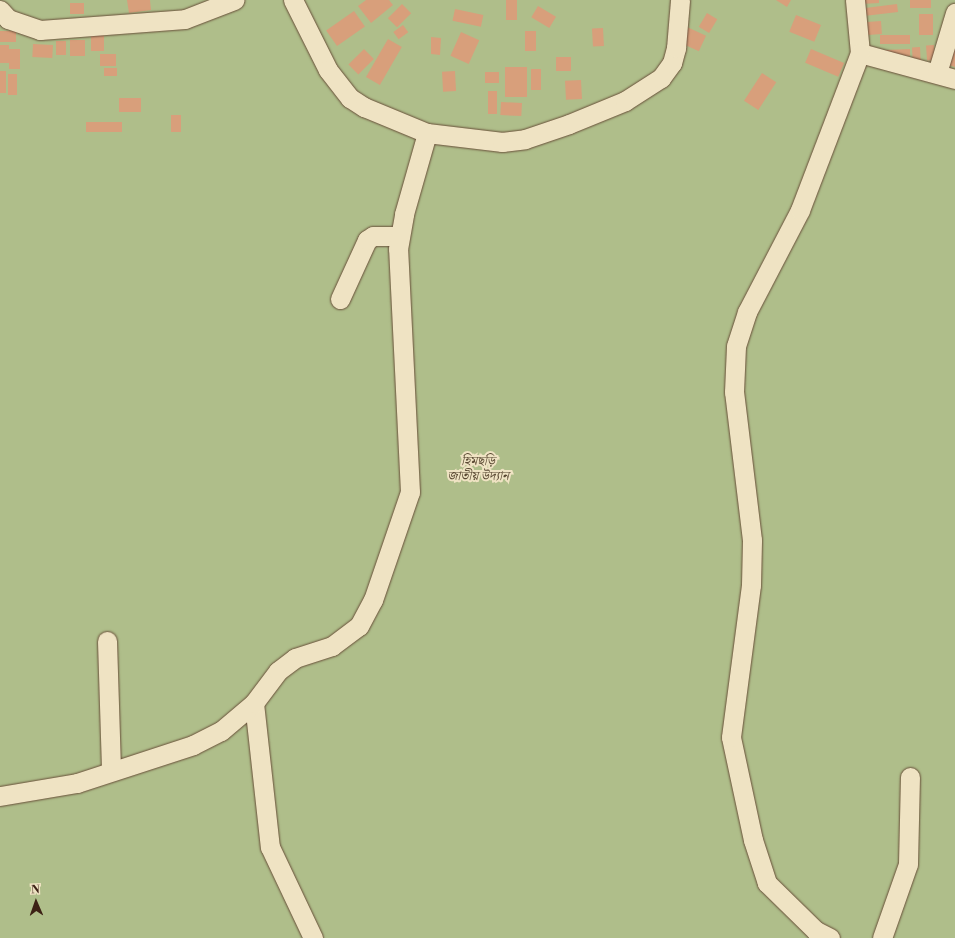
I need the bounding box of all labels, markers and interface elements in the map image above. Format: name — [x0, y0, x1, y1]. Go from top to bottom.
park label: হিমছড়ি জাতীয় উদ্যান — [447, 454, 509, 485]
north arrow — [16, 882, 56, 922]
text: N — [31, 883, 40, 897]

